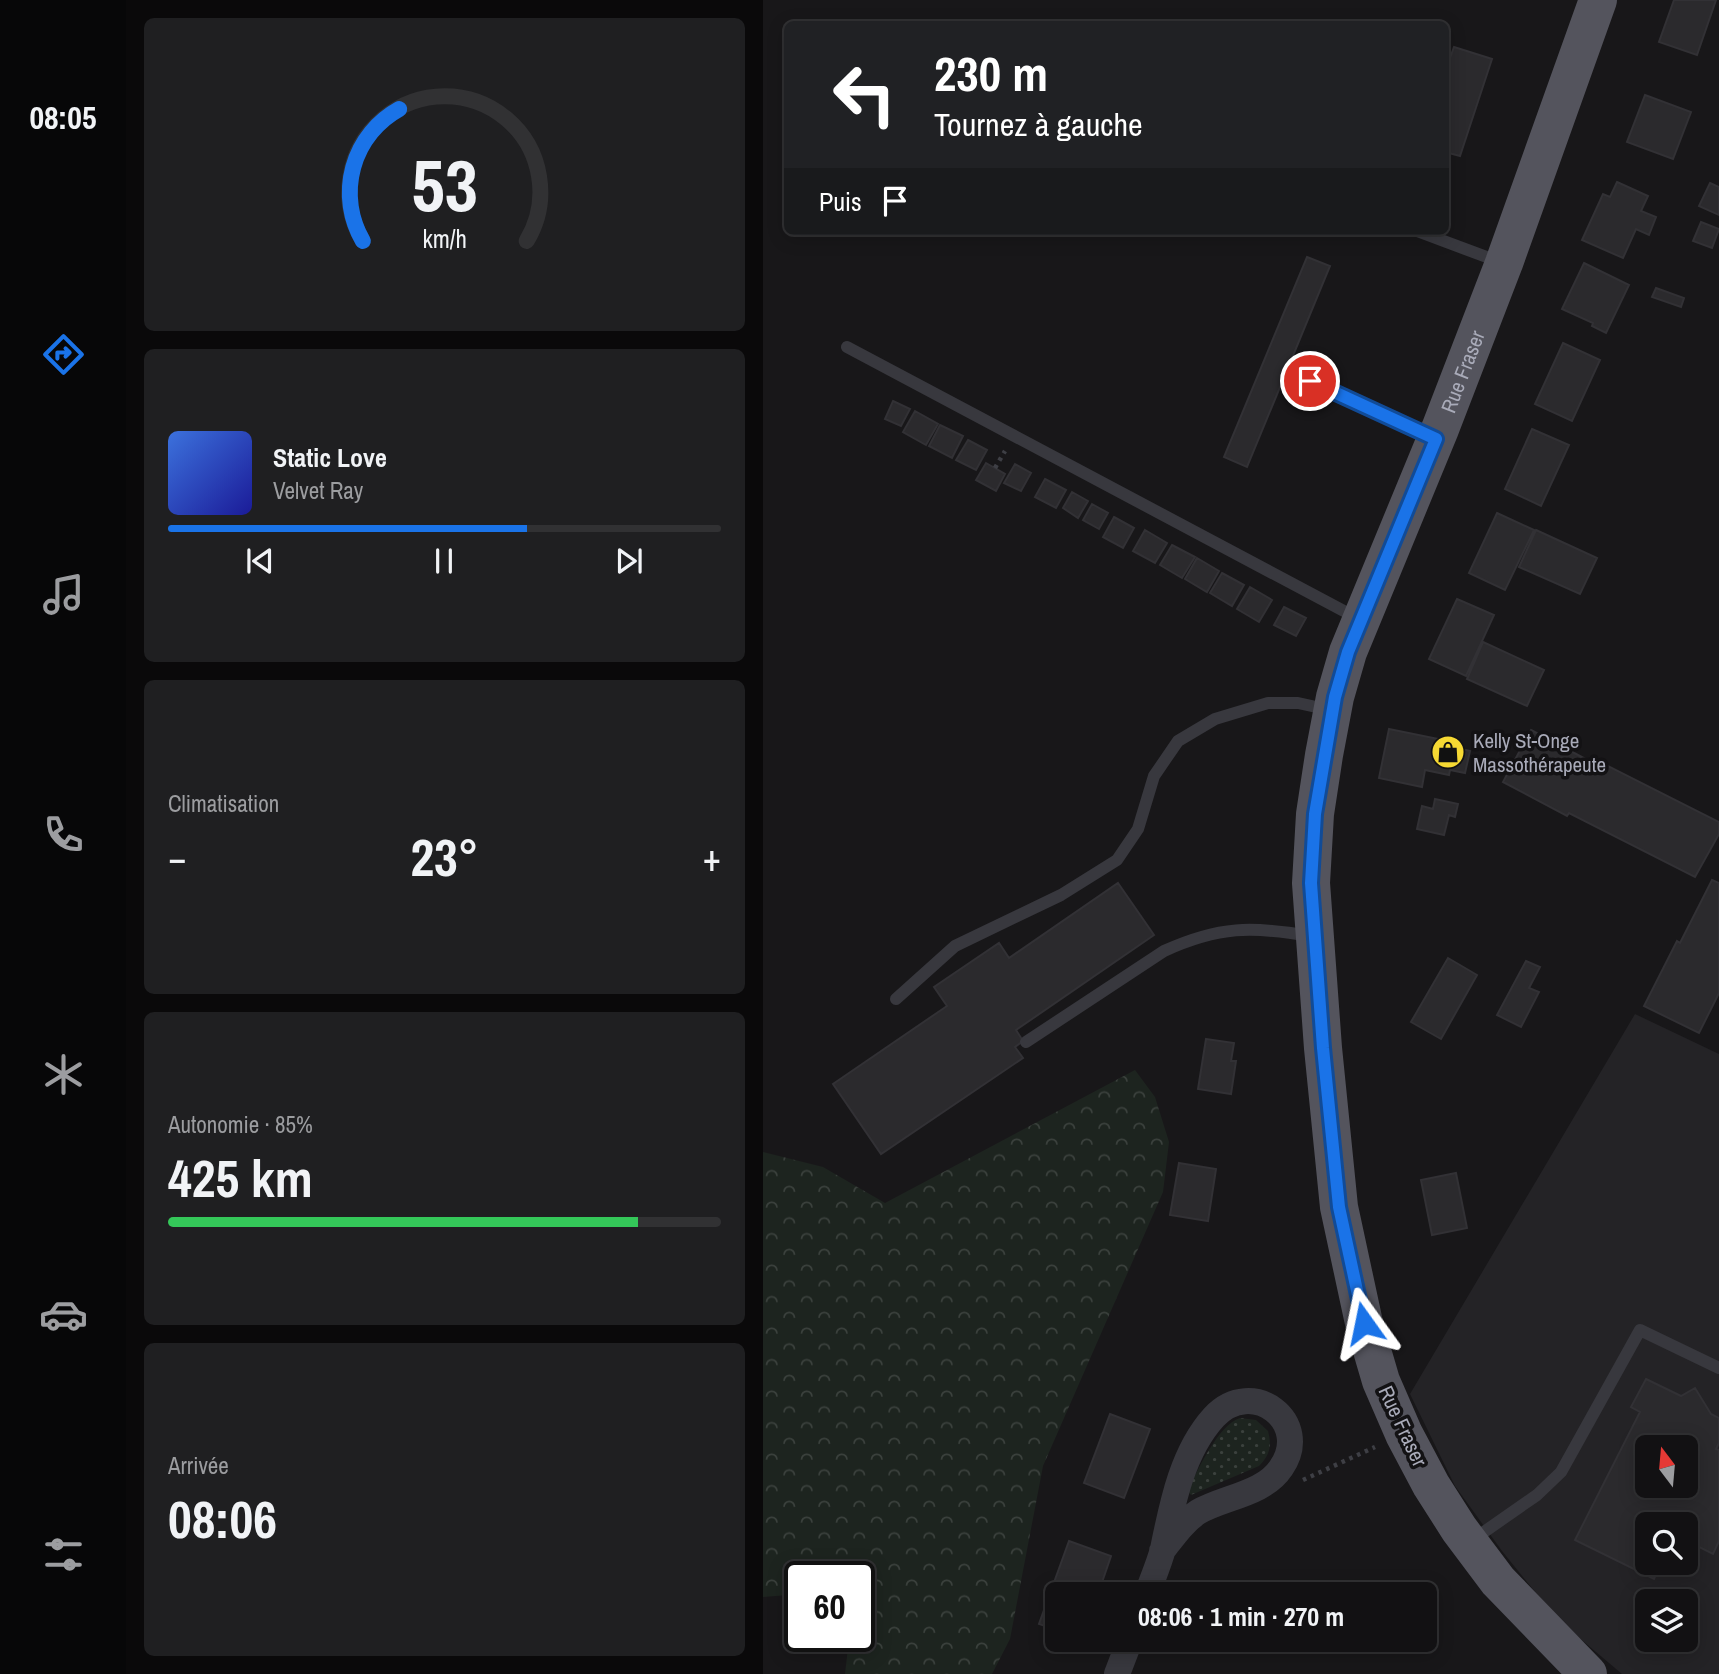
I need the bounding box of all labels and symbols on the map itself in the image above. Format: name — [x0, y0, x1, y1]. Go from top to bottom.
street label: Rue Fraser — [1433, 326, 1491, 417]
pin — [1280, 351, 1340, 411]
place label: Kelly St-Onge Massothérapeute — [1473, 726, 1606, 779]
shop icon: Kelly St-Onge Massothérapeute — [1429, 733, 1467, 771]
position arrow — [1327, 1286, 1401, 1360]
street label: Rue Fraser — [1372, 1381, 1434, 1471]
north arrow — [1635, 1435, 1697, 1498]
speed limit sign: 60 — [784, 1561, 875, 1652]

